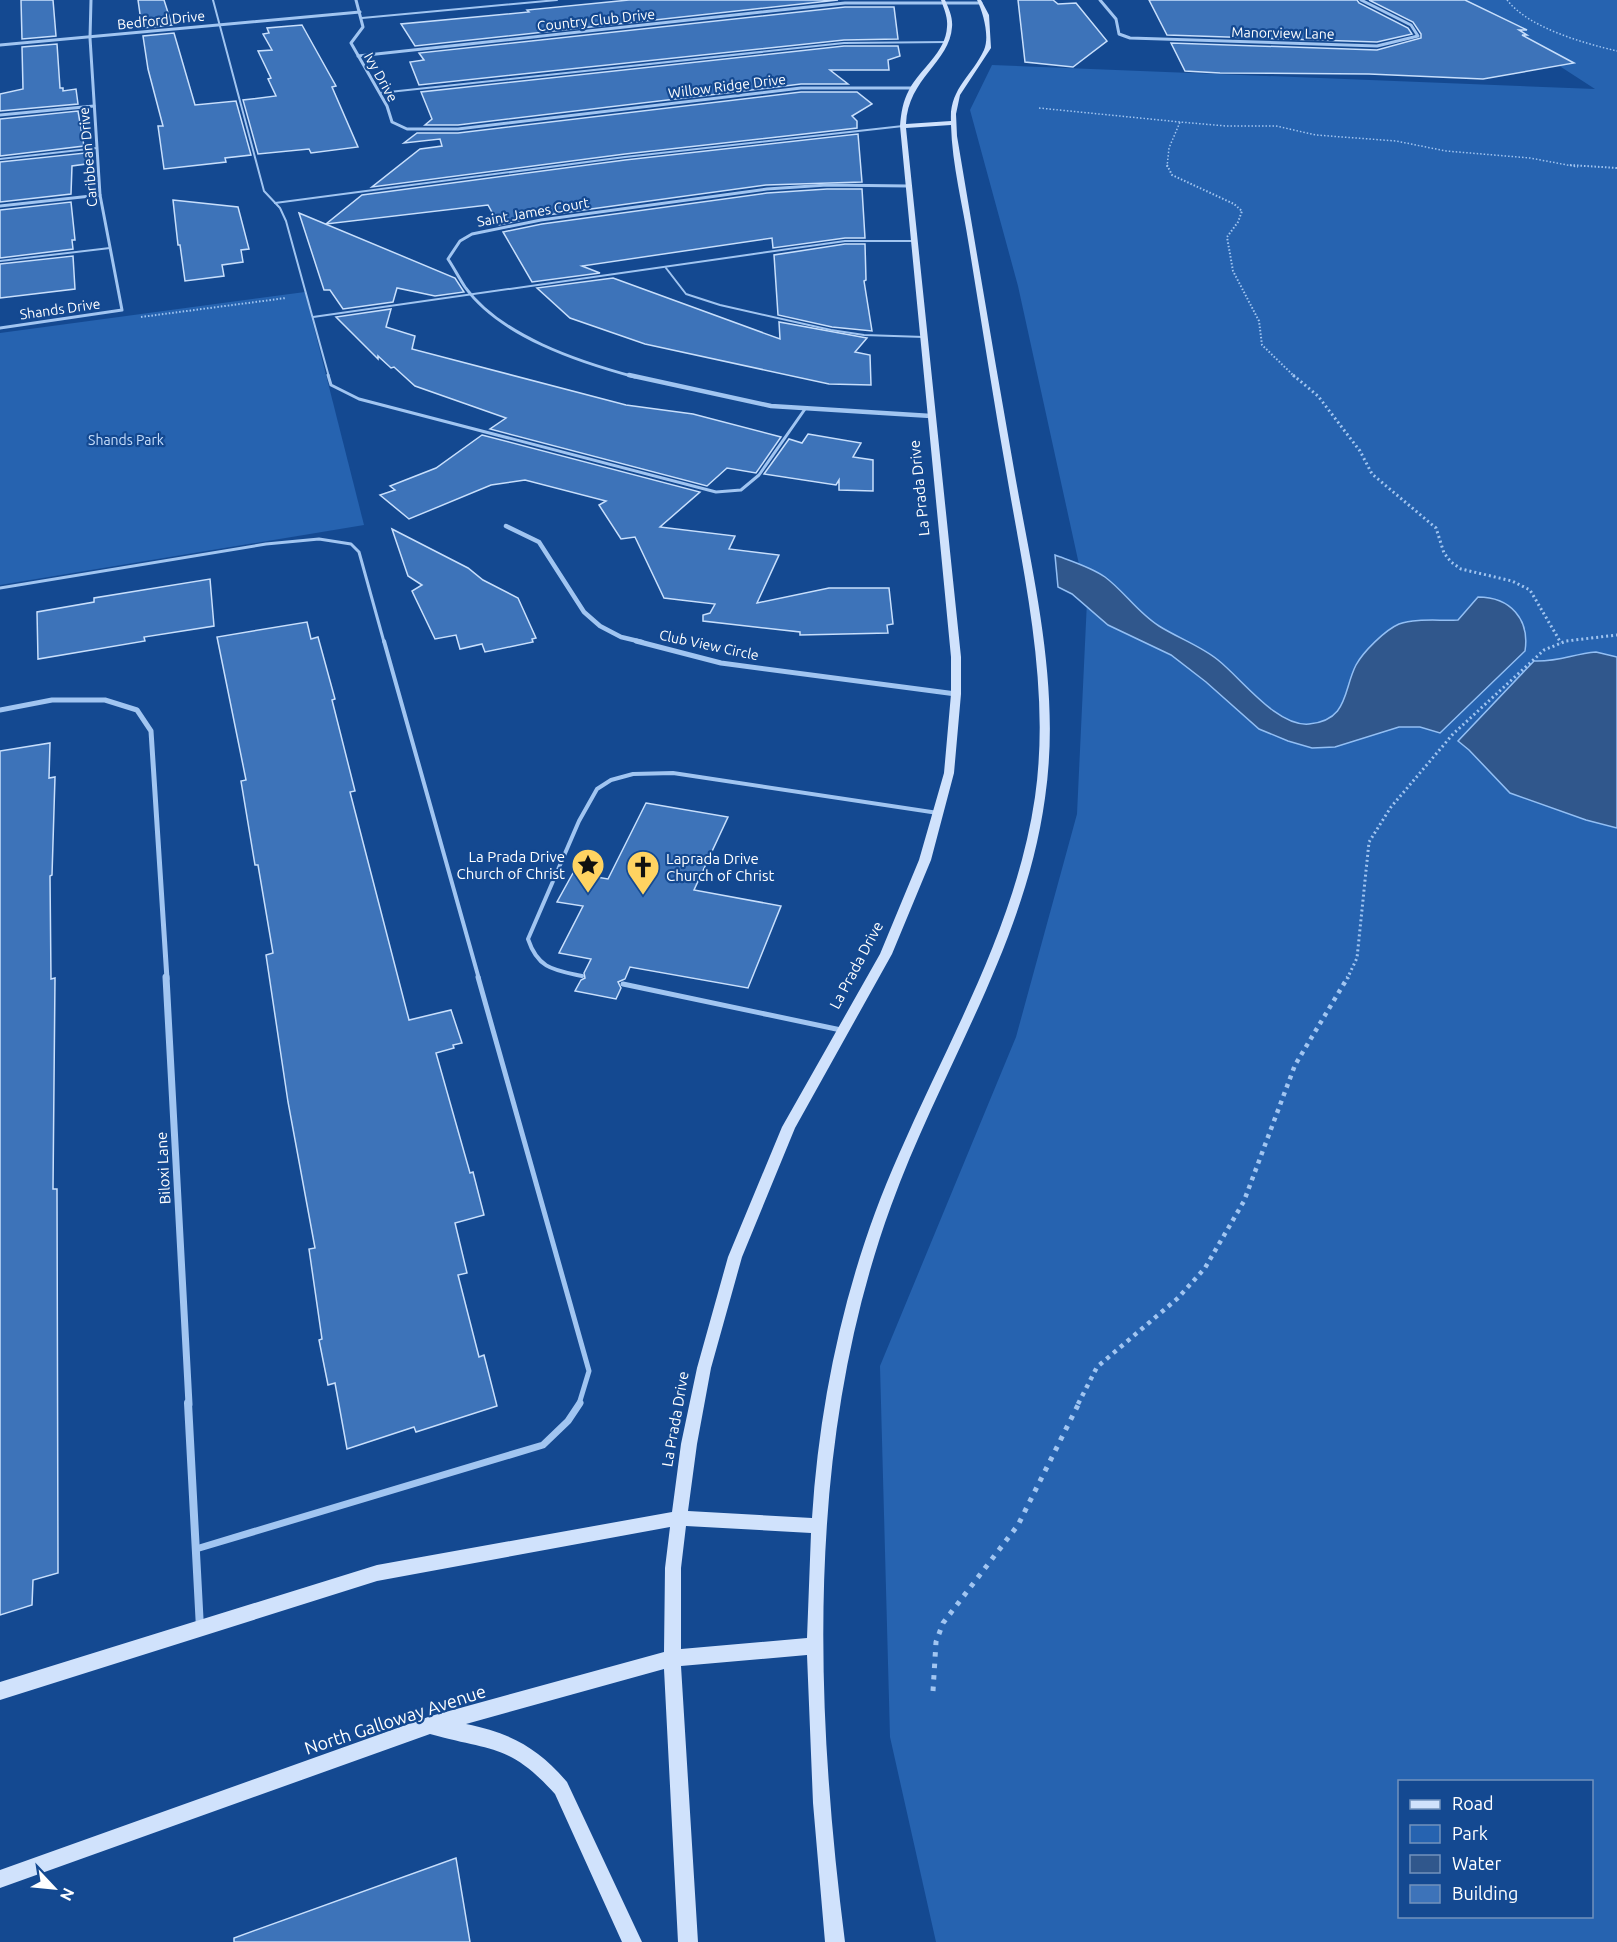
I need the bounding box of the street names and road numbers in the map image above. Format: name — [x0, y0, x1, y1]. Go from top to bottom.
street label: Country Club Drive — [536, 6, 656, 34]
street label: Bedford Drive — [116, 7, 206, 33]
street label: Manorview Lane — [1231, 24, 1335, 42]
street label: Ivy Drive — [361, 50, 401, 104]
street label: Willow Ridge Drive — [667, 71, 787, 101]
street label: Caribbean Drive — [76, 106, 100, 208]
street label: Saint James Court — [476, 194, 591, 230]
street label: Shands Drive — [19, 295, 101, 323]
street label: La Prada Drive — [906, 439, 932, 537]
street label: Club View Circle — [658, 627, 760, 663]
street label: La Prada Drive — [826, 918, 886, 1012]
street label: Biloxi Lane — [153, 1131, 173, 1205]
street label: La Prada Drive — [658, 1370, 692, 1468]
street label: North Galloway Avenue — [302, 1680, 488, 1758]

